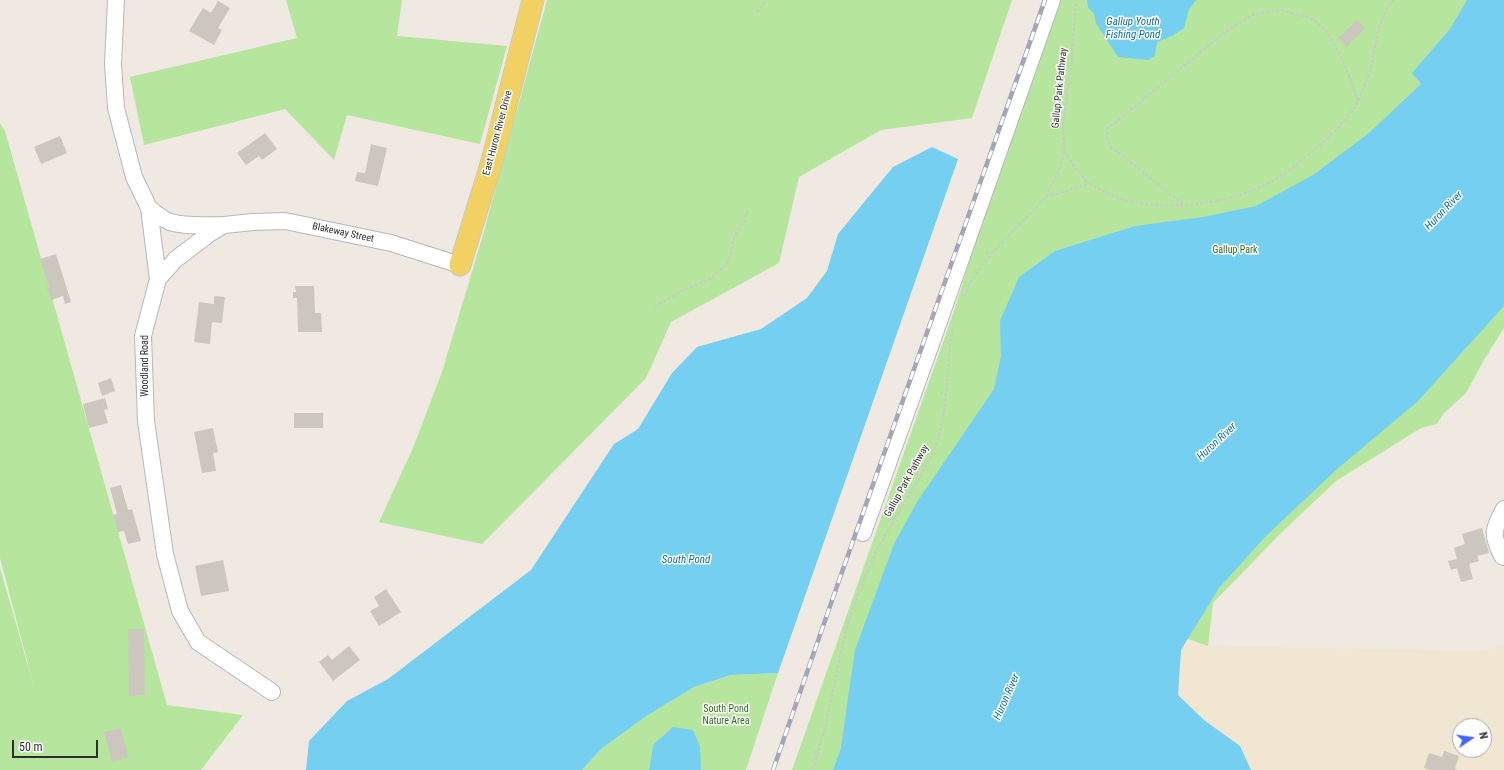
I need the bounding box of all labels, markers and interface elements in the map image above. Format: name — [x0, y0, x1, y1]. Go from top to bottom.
water label: Gallup Youth Fishing Pond — [1106, 15, 1160, 41]
street label: Gallup Park Pathway — [1050, 47, 1070, 129]
street label: East Huron River Drive — [481, 89, 515, 177]
water label: Huron River — [1422, 189, 1466, 233]
street label: Blakeway Street — [311, 221, 375, 245]
park label: Gallup Park — [1212, 244, 1258, 256]
street label: Woodland Road — [139, 335, 151, 397]
water label: Huron River — [1195, 421, 1239, 463]
street label: Gallup Park Pathway — [882, 443, 932, 519]
water label: South Pond — [662, 553, 710, 567]
water label: Huron River — [991, 672, 1023, 722]
park label: South Pond Nature Area — [703, 703, 749, 726]
north arrow — [1452, 718, 1492, 758]
text: N — [1476, 731, 1490, 740]
scale bar — [14, 732, 100, 758]
text: 50 m — [19, 740, 43, 754]

